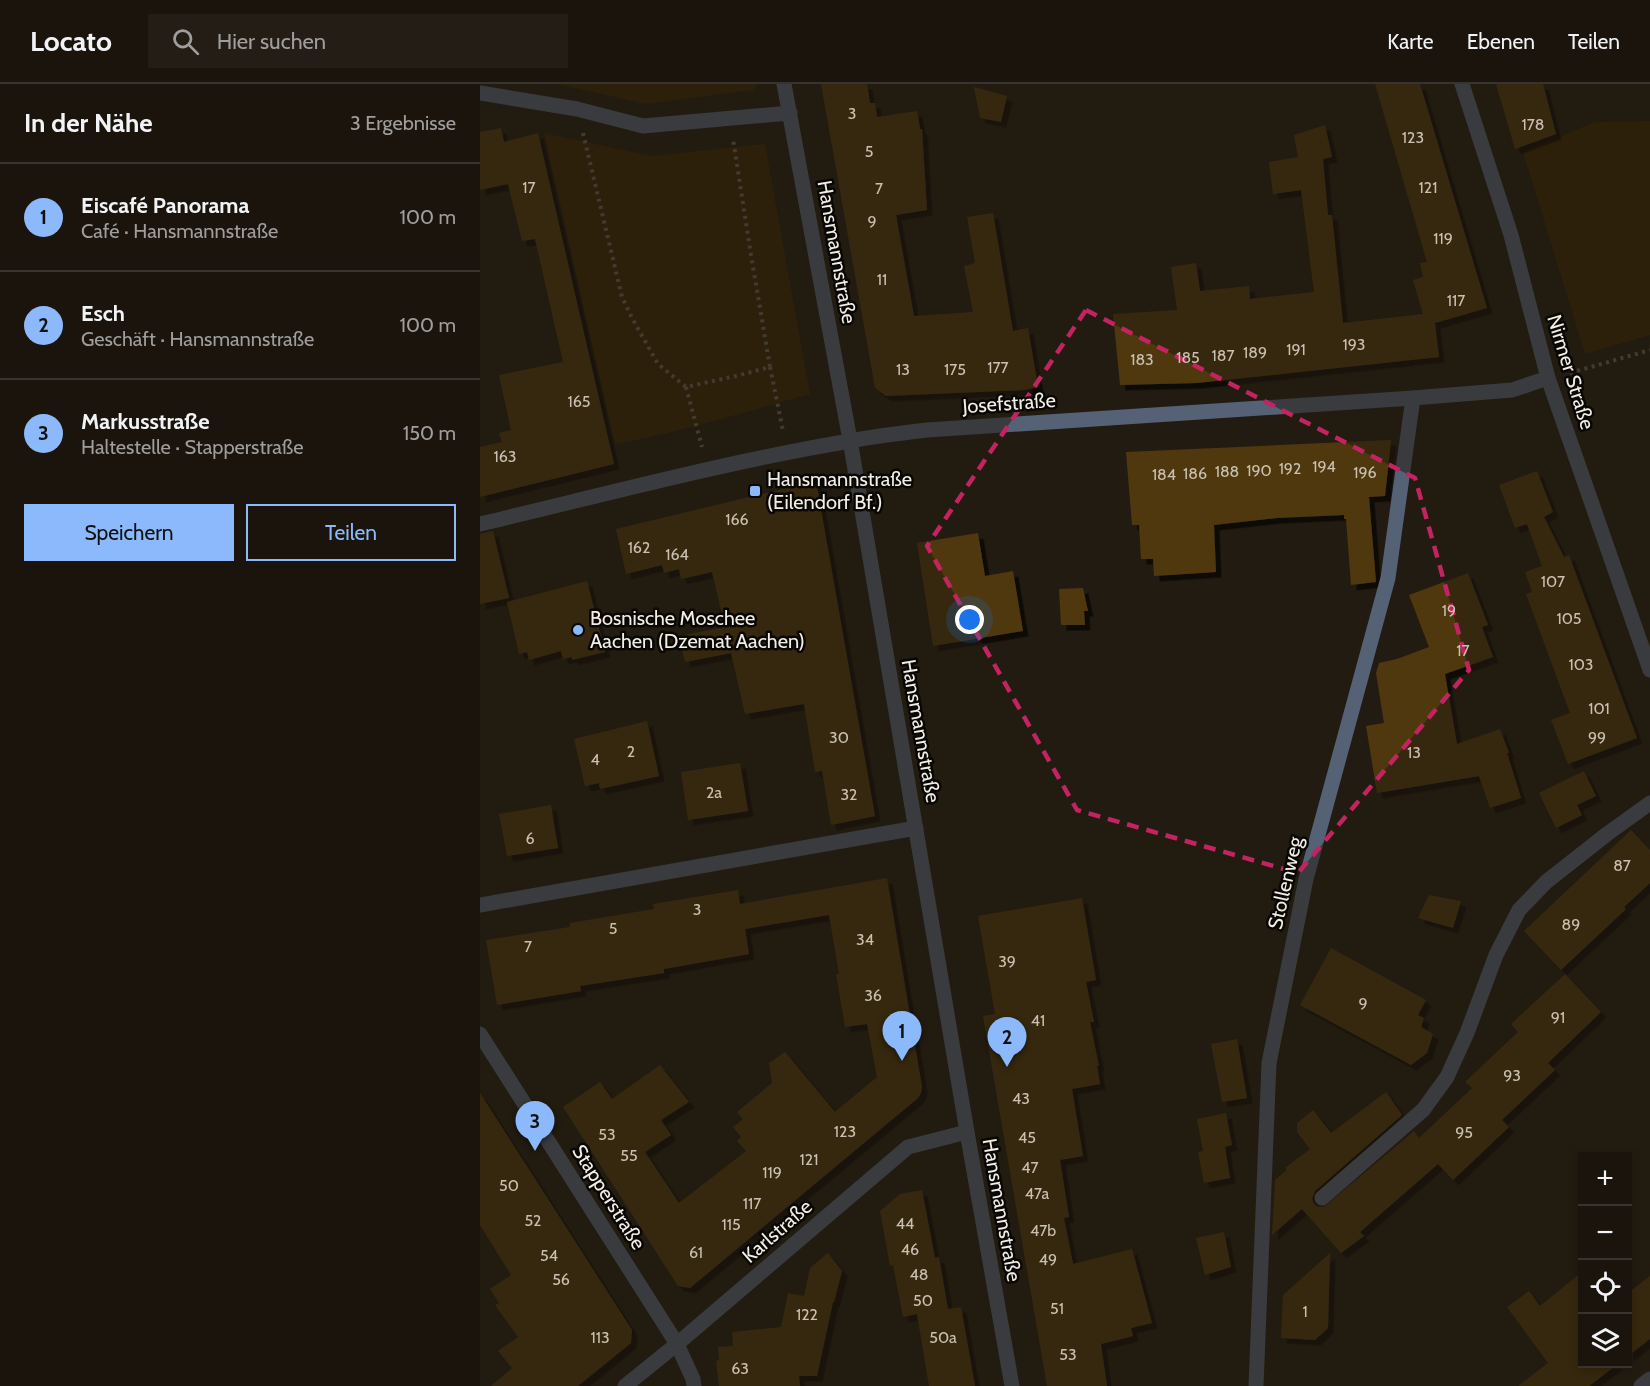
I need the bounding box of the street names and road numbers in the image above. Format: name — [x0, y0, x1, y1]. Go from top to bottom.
street label: Hansmannstraße — [813, 179, 861, 325]
street label: Nirmer Straße — [1542, 312, 1600, 432]
street label: Josefstraße — [961, 388, 1056, 418]
street label: Hansmannstraße — [897, 658, 945, 804]
street label: Stollenweg — [1263, 833, 1308, 932]
street label: Hansmannstraße — [978, 1137, 1026, 1283]
street label: Stapperstraße — [567, 1140, 651, 1254]
street label: Karlstraße — [737, 1194, 817, 1268]

